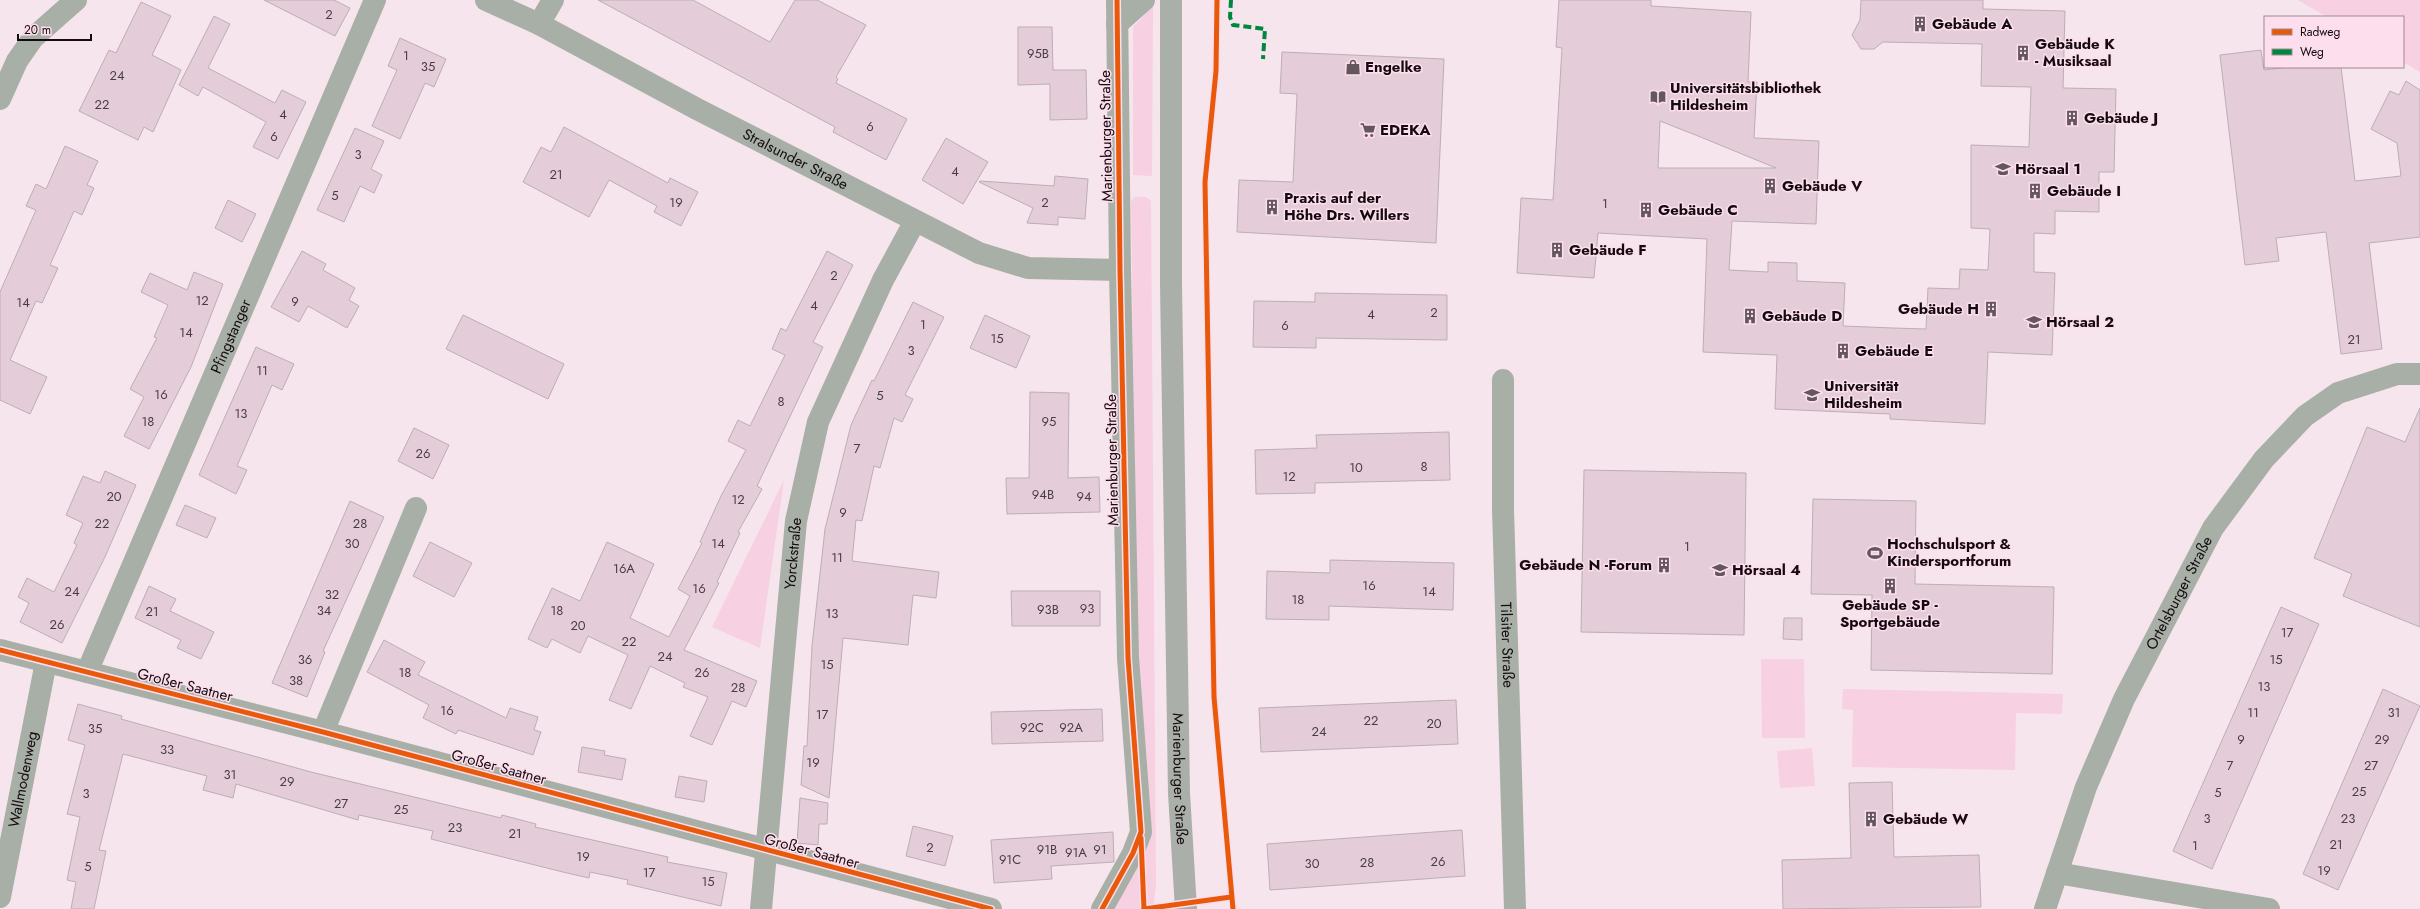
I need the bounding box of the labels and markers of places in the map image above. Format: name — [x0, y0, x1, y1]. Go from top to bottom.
place label: Gebäude A — [1932, 13, 2013, 35]
building icon: Gebäude A — [1911, 15, 1929, 33]
place label: Gebäude K - Musiksaal — [2035, 33, 2115, 72]
building icon: Gebäude K - Musiksaal — [2014, 44, 2032, 62]
place label: Engelke — [1365, 56, 1422, 78]
shop icon: Engelke — [1344, 58, 1362, 76]
place label: Universitätsbibliothek Hildesheim — [1670, 77, 1822, 116]
library icon: Universitätsbibliothek Hildesheim — [1649, 88, 1667, 106]
place label: Gebäude J — [2084, 107, 2158, 129]
building icon: Gebäude J — [2063, 109, 2081, 127]
place label: EDEKA — [1380, 119, 1432, 141]
supermarket icon: EDEKA — [1359, 121, 1377, 139]
place label: Hörsaal 1 — [2015, 158, 2081, 180]
school or university icon: Hörsaal 1 — [1994, 160, 2012, 178]
place label: Gebäude V — [1782, 175, 1863, 197]
building icon: Gebäude V — [1761, 177, 1779, 195]
place label: Gebäude I — [2047, 180, 2121, 202]
building icon: Gebäude I — [2026, 182, 2044, 200]
place label: Praxis auf der Höhe Drs. Willers — [1284, 187, 1410, 226]
building icon: Praxis auf der Höhe Drs. Willers — [1263, 198, 1281, 216]
place label: Gebäude C — [1658, 199, 1738, 221]
building icon: Gebäude C — [1637, 201, 1655, 219]
place label: Gebäude F — [1569, 239, 1647, 261]
building icon: Gebäude F — [1548, 241, 1566, 259]
place label: Gebäude H — [1898, 298, 1979, 320]
building icon: Gebäude H — [1982, 300, 2000, 318]
place label: Gebäude D — [1762, 305, 1842, 327]
building icon: Gebäude D — [1741, 307, 1759, 325]
place label: Hörsaal 2 — [2046, 311, 2114, 333]
school or university icon: Hörsaal 2 — [2025, 313, 2043, 331]
place label: Gebäude E — [1855, 340, 1933, 362]
building icon: Gebäude E — [1834, 342, 1852, 360]
place label: Universität Hildesheim — [1824, 375, 1902, 414]
school or university icon: Universität Hildesheim — [1803, 386, 1821, 404]
place label: Hochschulsport & Kindersportforum — [1887, 533, 2011, 572]
sports icon: Hochschulsport & Kindersportforum — [1866, 544, 1884, 562]
place label: Gebäude N -Forum — [1519, 554, 1652, 576]
building icon: Gebäude N -Forum — [1655, 556, 1673, 574]
place label: Hörsaal 4 — [1732, 559, 1801, 581]
school or university icon: Hörsaal 4 — [1711, 561, 1729, 579]
building icon: Gebäude SP - Sportgebäude — [1881, 577, 1899, 595]
place label: Gebäude SP - Sportgebäude — [1840, 594, 1940, 633]
place label: Gebäude W — [1883, 808, 1968, 830]
building icon: Gebäude W — [1862, 810, 1880, 828]

